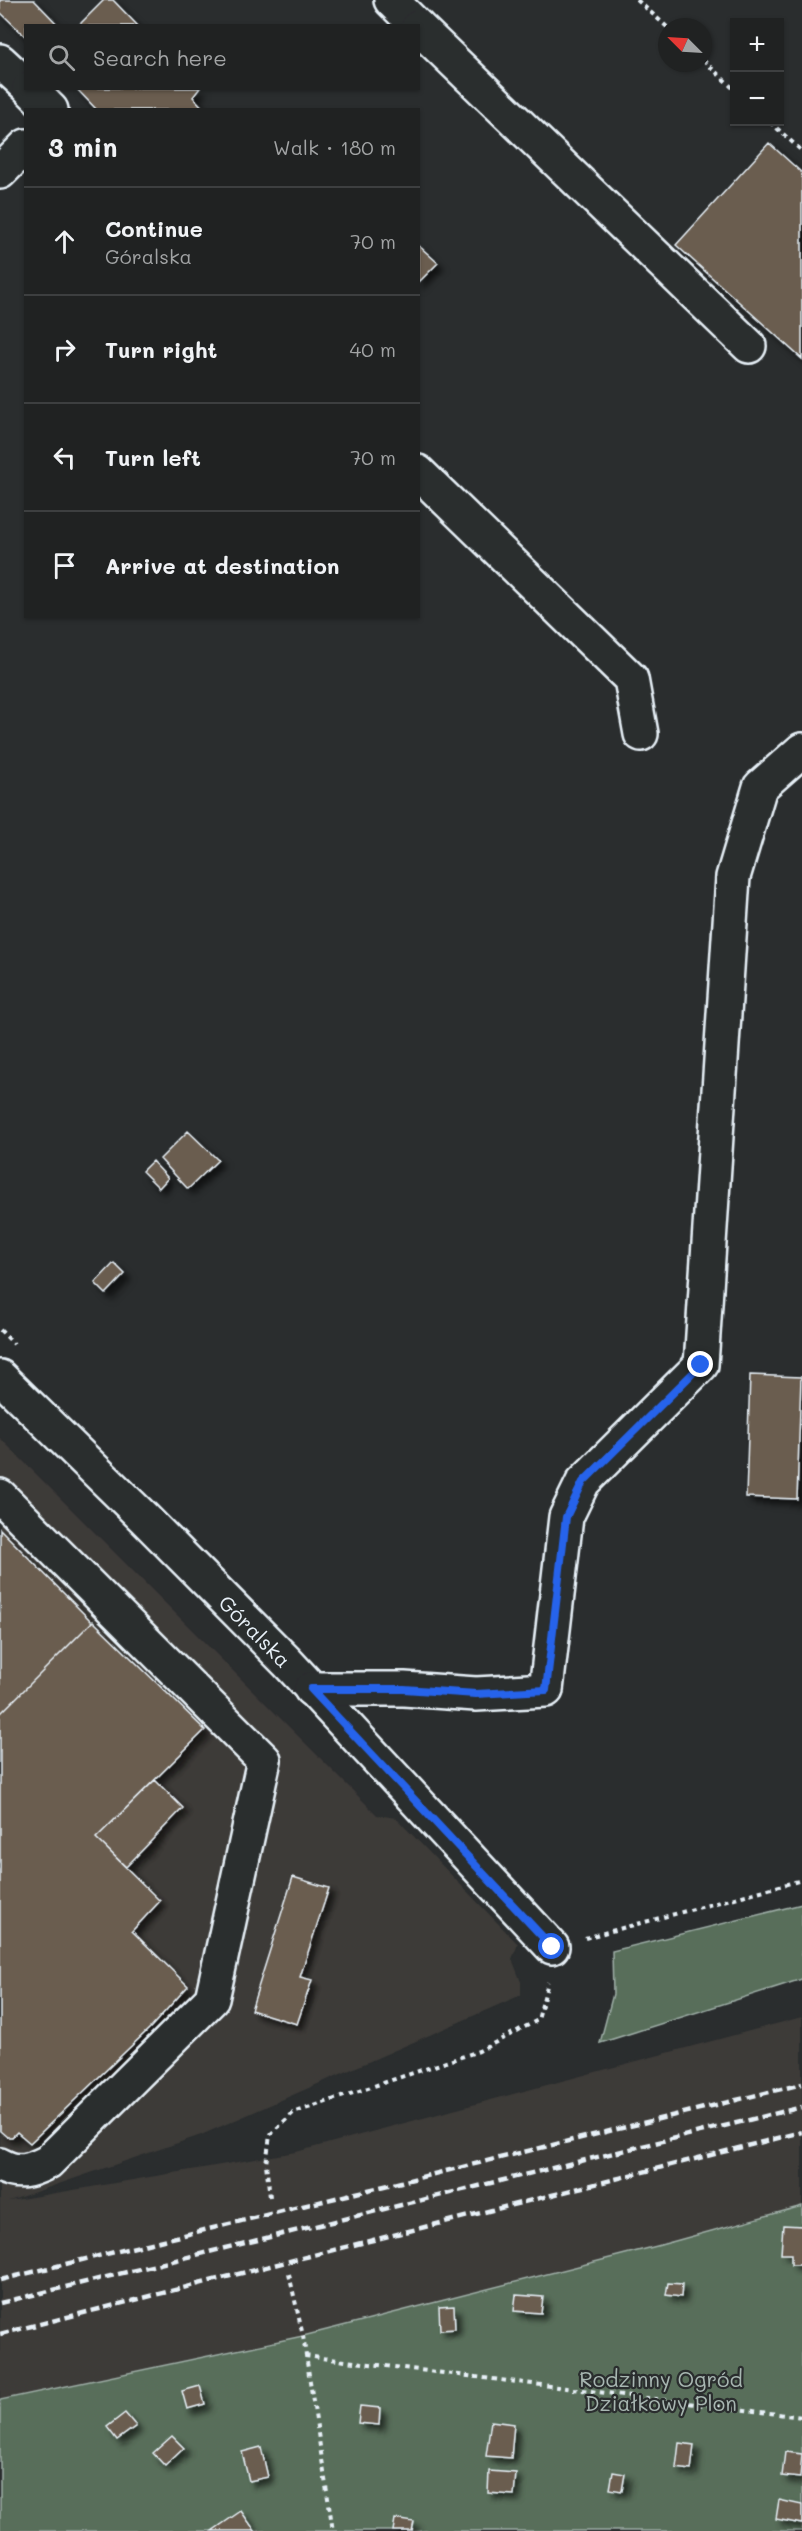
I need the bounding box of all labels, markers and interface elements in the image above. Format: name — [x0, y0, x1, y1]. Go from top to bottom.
north arrow — [658, 18, 712, 72]
map controls — [730, 18, 784, 126]
button: + — [730, 18, 784, 72]
search box — [24, 24, 420, 90]
icon: search — [45, 41, 78, 74]
text: Search here — [93, 43, 227, 72]
button: − — [730, 72, 784, 126]
text: 3 min — [48, 130, 117, 164]
text: Walk · 180 m — [273, 134, 396, 160]
text: Continue — [105, 214, 203, 243]
icon: ahead — [48, 225, 81, 258]
text: 70 m — [350, 228, 396, 254]
text: Góralska — [105, 243, 192, 269]
icon: right — [48, 333, 81, 366]
text: Turn right — [105, 335, 217, 364]
text: 40 m — [350, 336, 396, 362]
icon: left — [48, 441, 81, 474]
text: Turn left — [105, 443, 201, 472]
text: 70 m — [350, 444, 396, 470]
icon: arrive — [48, 549, 81, 582]
text: Arrive at destination — [105, 551, 340, 580]
route end — [687, 1351, 713, 1377]
street label: Góralska — [214, 1588, 297, 1672]
route start — [538, 1933, 564, 1959]
park label: Rodzinny Ogród Działkowy Plon — [579, 2365, 743, 2416]

